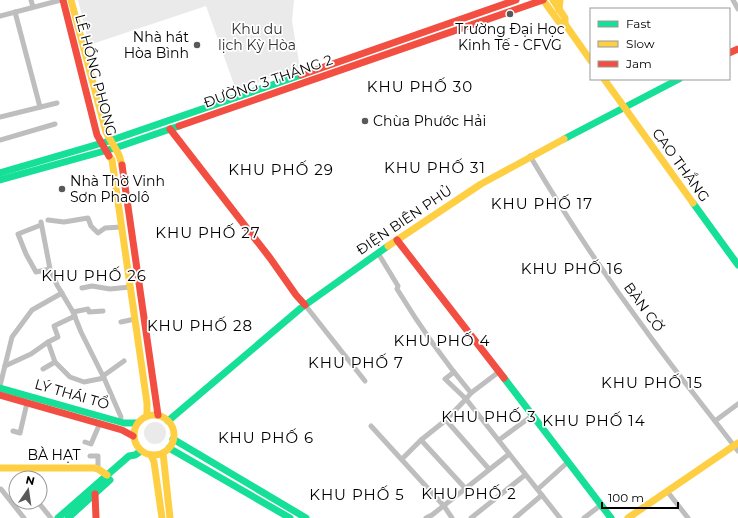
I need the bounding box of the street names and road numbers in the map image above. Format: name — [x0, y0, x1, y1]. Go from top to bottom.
street label: LÊ HỒNG PHONG — [71, 12, 122, 138]
street label: ĐƯỜNG 3 THÁNG 2 — [201, 50, 335, 112]
street label: CAO THẮNG — [648, 124, 715, 205]
street label: ĐIỆN BIÊN PHỦ — [353, 181, 455, 259]
street label: BÀN CỜ — [620, 279, 668, 335]
street label: LÝ THÁI TỔ — [33, 374, 112, 413]
street label: BÀ HẠT — [27, 446, 81, 464]

